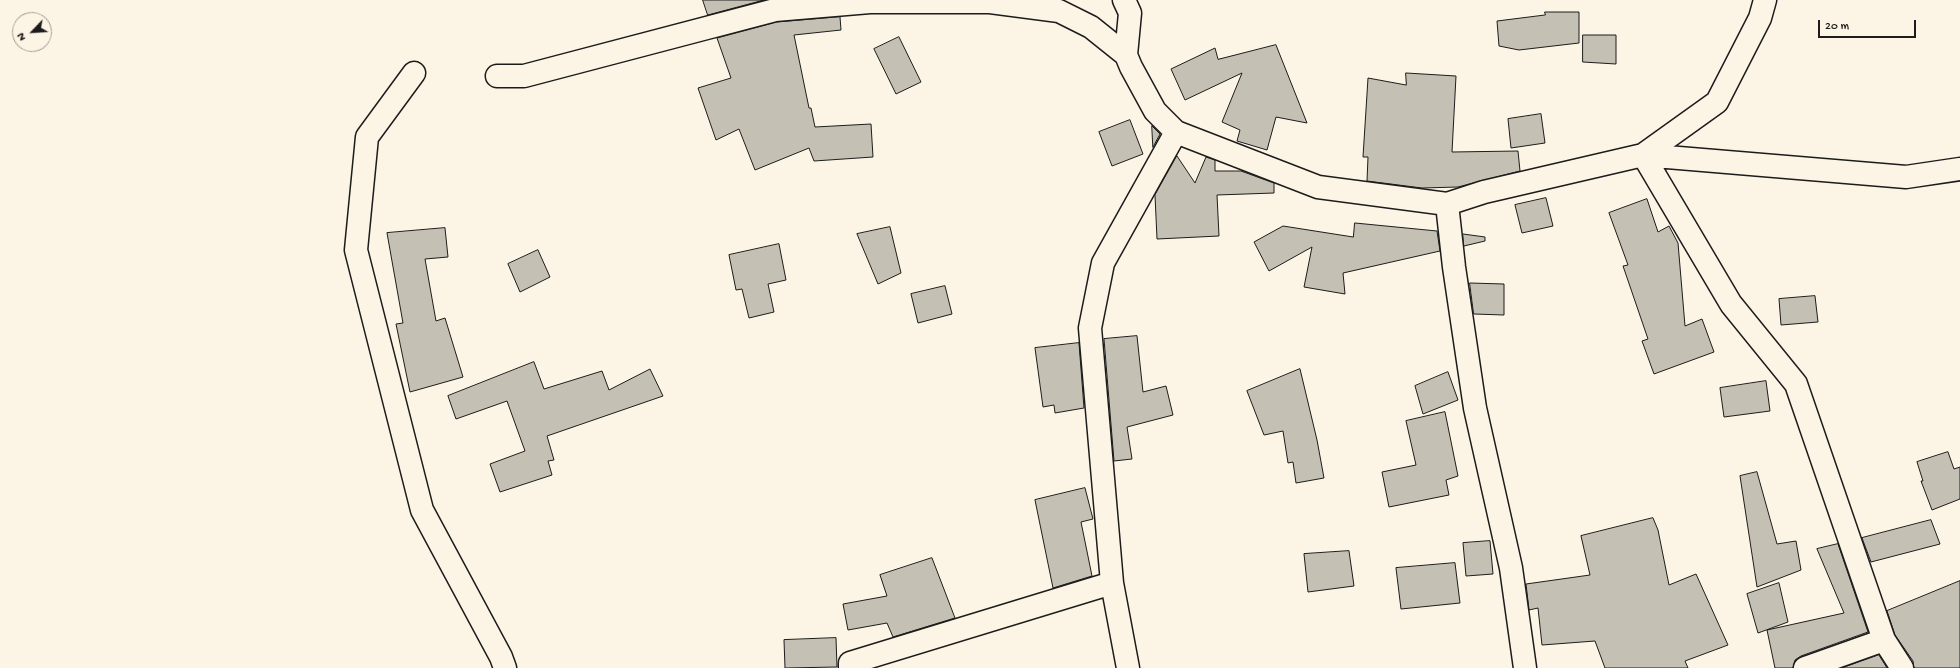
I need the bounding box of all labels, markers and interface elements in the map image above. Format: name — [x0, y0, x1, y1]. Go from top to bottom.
north arrow — [12, 12, 52, 52]
scale bar — [1820, 12, 1918, 38]
text: 20 m — [1825, 20, 1849, 34]
text: N — [15, 31, 29, 42]

